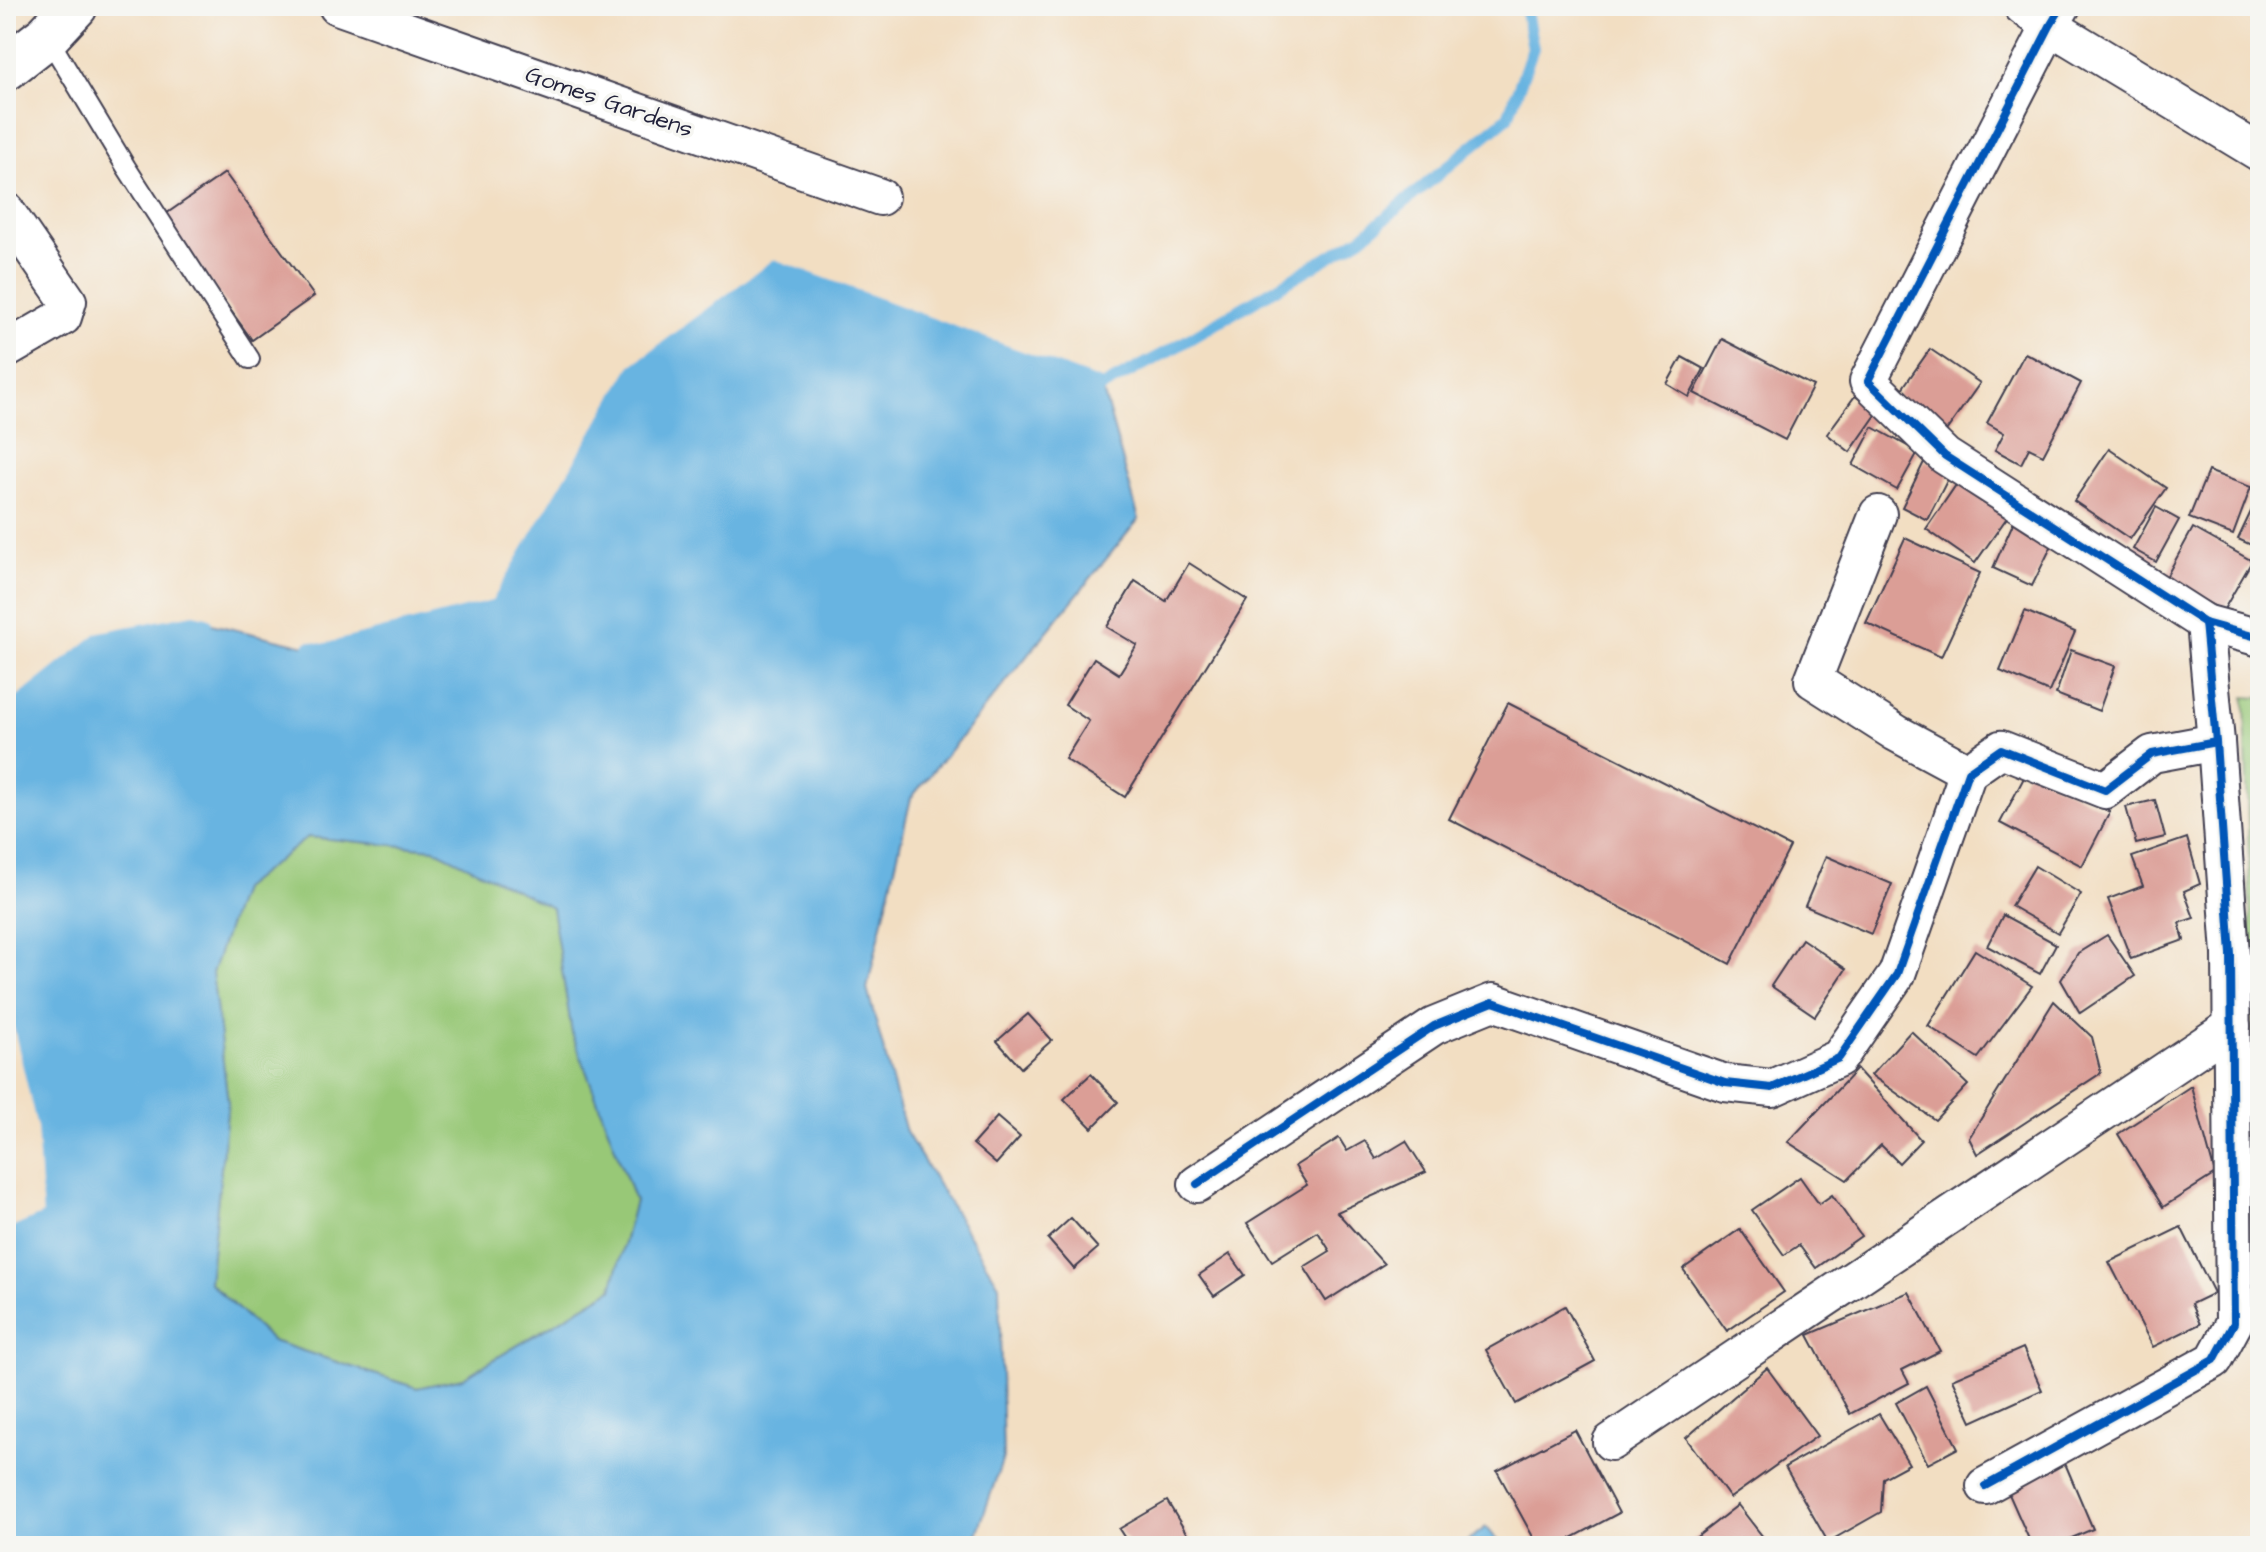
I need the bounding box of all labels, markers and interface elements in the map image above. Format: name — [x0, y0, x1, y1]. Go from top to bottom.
street label: Gomes Gardens — [521, 57, 697, 147]

